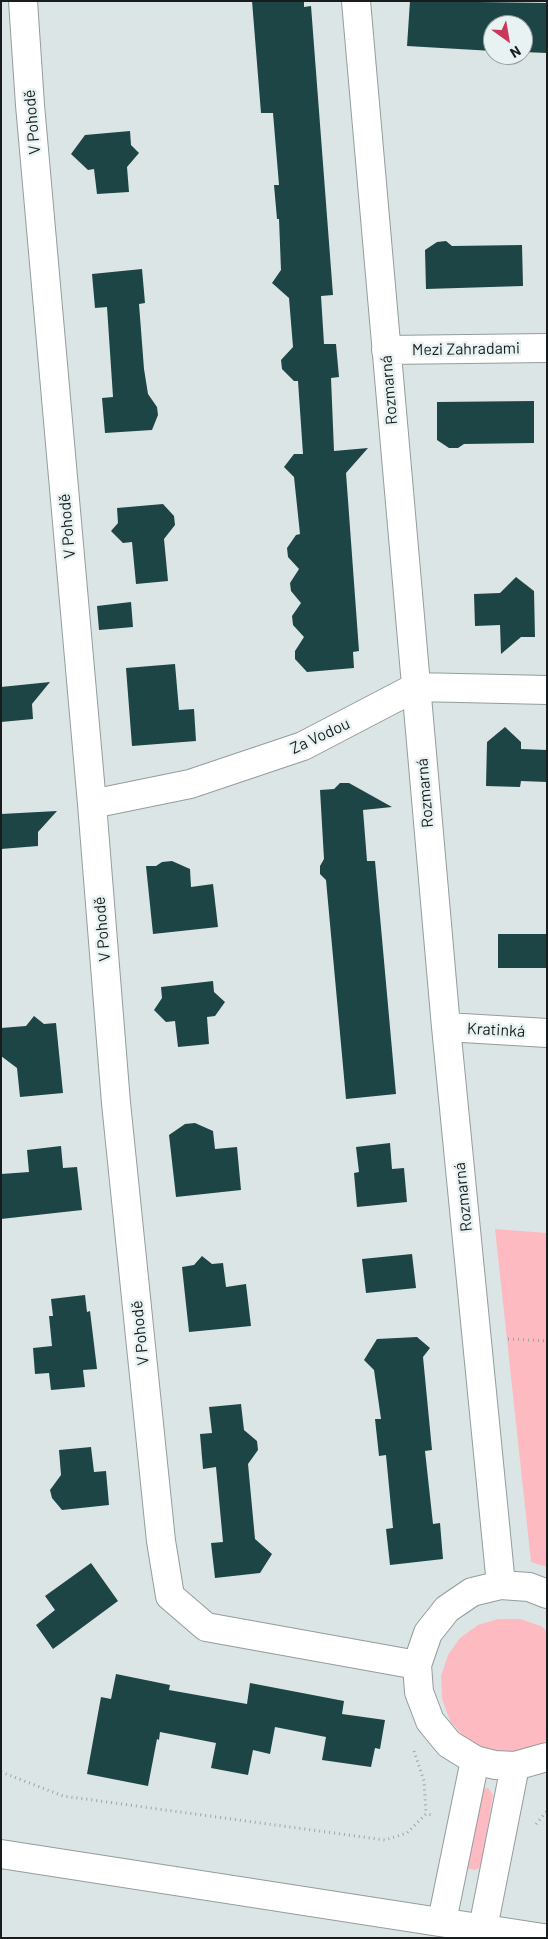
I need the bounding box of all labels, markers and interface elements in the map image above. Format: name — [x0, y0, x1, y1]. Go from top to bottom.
north arrow — [483, 15, 533, 65]
text: N — [507, 43, 524, 62]
street label: V Pohodě — [20, 89, 44, 155]
street label: Mezi Zahradami — [412, 338, 520, 360]
street label: Rozmarná — [376, 354, 402, 426]
street label: V Pohodě — [55, 493, 79, 559]
street label: Za Vodou — [287, 714, 353, 758]
street label: Rozmarná — [412, 757, 438, 829]
street label: V Pohodě — [90, 896, 114, 962]
street label: Kratinká — [466, 1019, 526, 1041]
street label: Rozmarná — [450, 1161, 476, 1233]
street label: V Pohodě — [127, 1300, 153, 1366]

